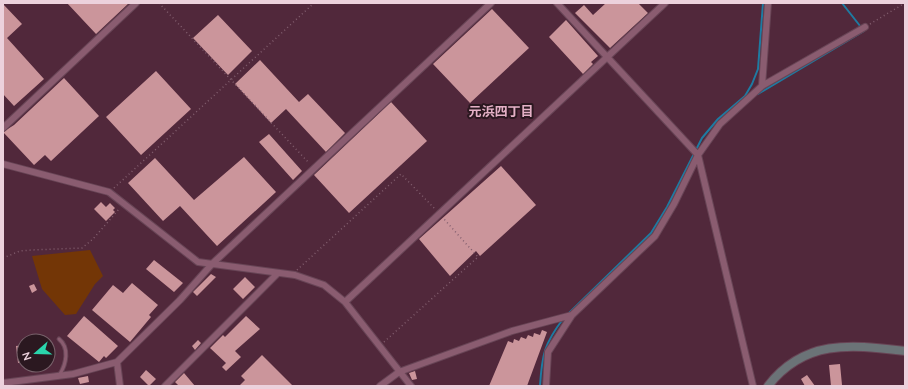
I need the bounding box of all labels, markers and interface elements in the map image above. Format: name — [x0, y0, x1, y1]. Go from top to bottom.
district label: 元浜四丁目 — [468, 103, 534, 119]
north arrow — [16, 333, 56, 373]
text: N — [19, 350, 35, 363]

